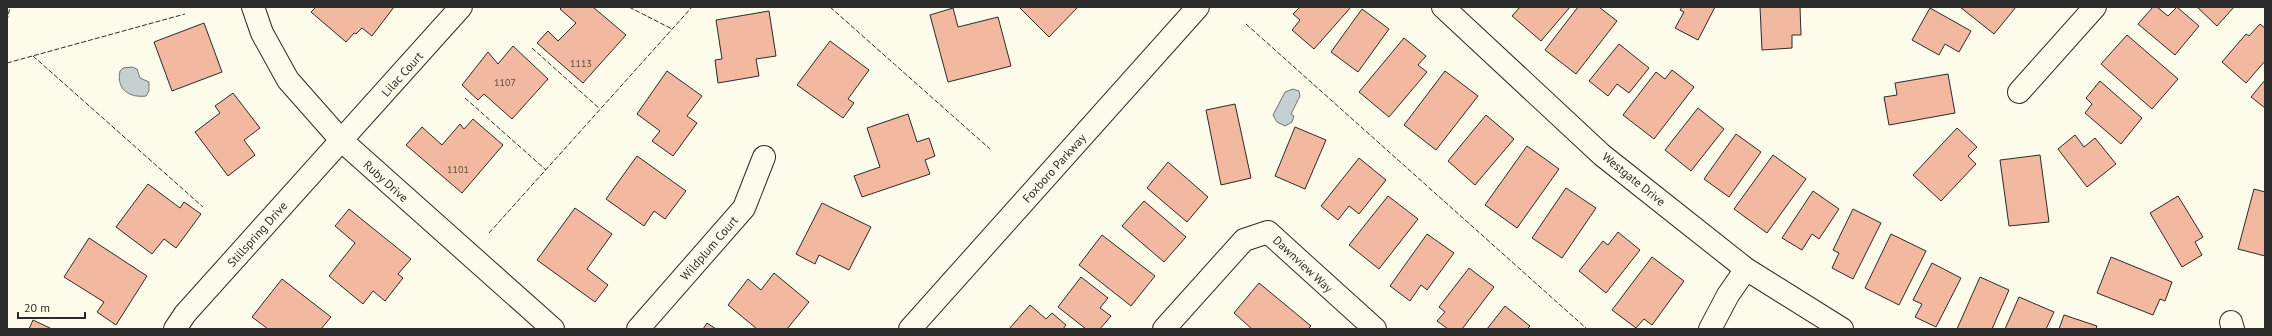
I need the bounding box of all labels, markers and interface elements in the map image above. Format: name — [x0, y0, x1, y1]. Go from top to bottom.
street label: Lilac Court — [378, 49, 426, 99]
house number: 1113 — [570, 57, 592, 70]
house number: 1107 — [494, 76, 516, 89]
street label: Foxboro Parkway — [1019, 130, 1089, 206]
street label: Westgate Drive — [1599, 149, 1669, 209]
street label: Ruby Drive — [361, 157, 411, 205]
house number: 1101 — [447, 163, 469, 176]
street label: Stillspring Drive — [224, 198, 290, 270]
street label: Wildplum Court — [677, 213, 741, 283]
street label: Dawnview Way — [1270, 232, 1336, 296]
scale bar — [18, 294, 85, 320]
text: 20 m — [24, 300, 50, 315]

